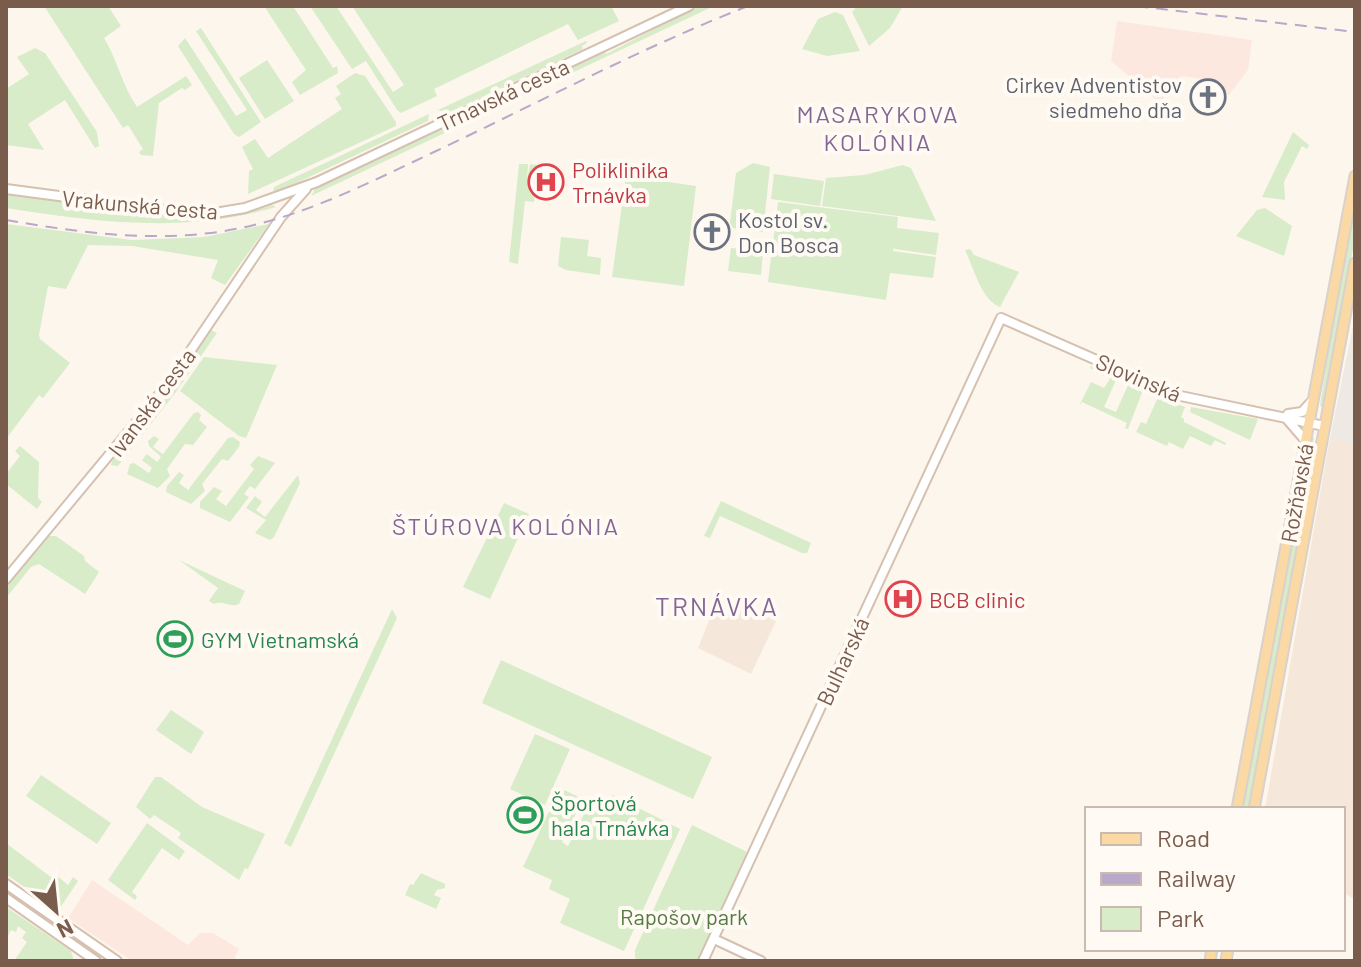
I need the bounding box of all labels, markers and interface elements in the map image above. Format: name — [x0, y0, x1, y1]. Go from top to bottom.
street label: Trnavská cesta — [433, 52, 573, 136]
place label: Cirkev Adventistov siedmeho dňa — [1006, 71, 1182, 122]
church icon: Cirkev Adventistov siedmeho dňa — [1189, 78, 1227, 116]
district label: MASARYKOVA KOLÓNIA — [796, 99, 960, 156]
place label: Poliklinika Trnávka — [572, 156, 669, 207]
hospital icon: Poliklinika Trnávka — [527, 163, 565, 201]
street label: Vrakunská cesta — [61, 184, 219, 224]
place label: Kostol sv. Don Bosca — [738, 206, 839, 257]
church icon: Kostol sv. Don Bosca — [693, 213, 731, 251]
street label: Ivanská cesta — [102, 343, 200, 461]
street label: Slovinská — [1092, 347, 1186, 407]
street label: Rožňavská — [1274, 441, 1318, 545]
district label: ŠTÚROVA KOLÓNIA — [392, 511, 620, 540]
hospital icon: BCB clinic — [884, 580, 922, 618]
place label: BCB clinic — [929, 586, 1025, 612]
district label: TRNÁVKA — [655, 590, 779, 621]
street label: Bulharská — [810, 613, 874, 709]
sports icon: GYM Vietnamská — [156, 620, 194, 658]
place label: GYM Vietnamská — [201, 626, 359, 652]
place label: Športová hala Trnávka — [551, 789, 670, 840]
sports icon: Športová hala Trnávka — [506, 796, 544, 834]
legend — [1085, 807, 1345, 951]
text: Road — [1157, 823, 1210, 852]
text: Railway — [1157, 863, 1236, 892]
north arrow — [16, 871, 96, 951]
park label: Rapošov park — [620, 903, 748, 929]
text: Park — [1157, 903, 1204, 932]
text: N — [53, 915, 78, 945]

